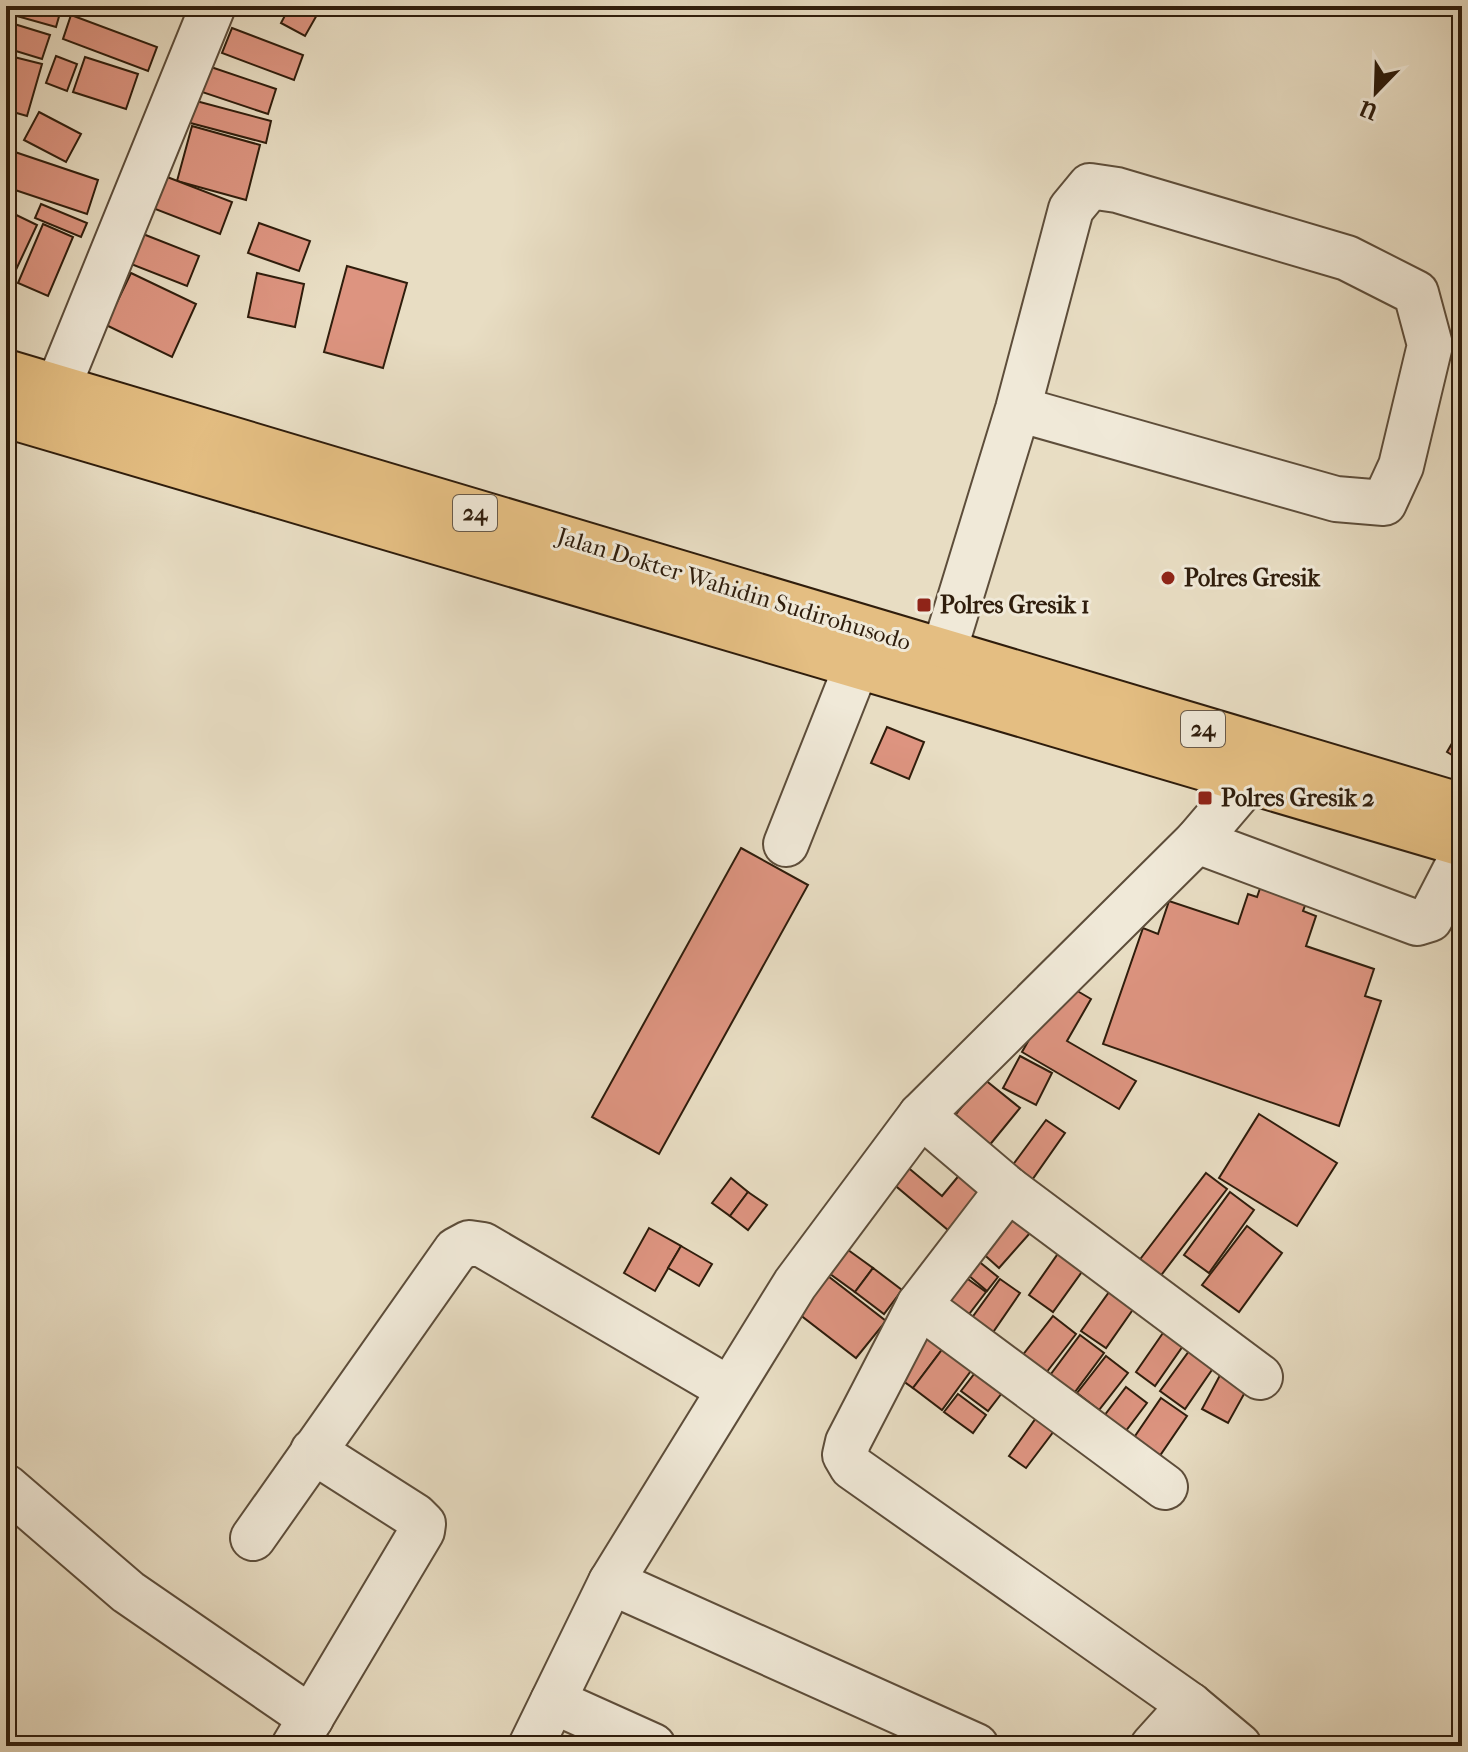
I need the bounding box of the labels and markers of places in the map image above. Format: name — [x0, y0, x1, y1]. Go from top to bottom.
place label: Polres Gresik — [1184, 564, 1320, 592]
marker: Polres Gresik — [1159, 569, 1177, 587]
place label: Polres Gresik 1 — [940, 591, 1089, 619]
marker: Polres Gresik 1 — [915, 596, 933, 614]
place label: Polres Gresik 2 — [1221, 784, 1374, 812]
marker: Polres Gresik 2 — [1196, 789, 1214, 807]

